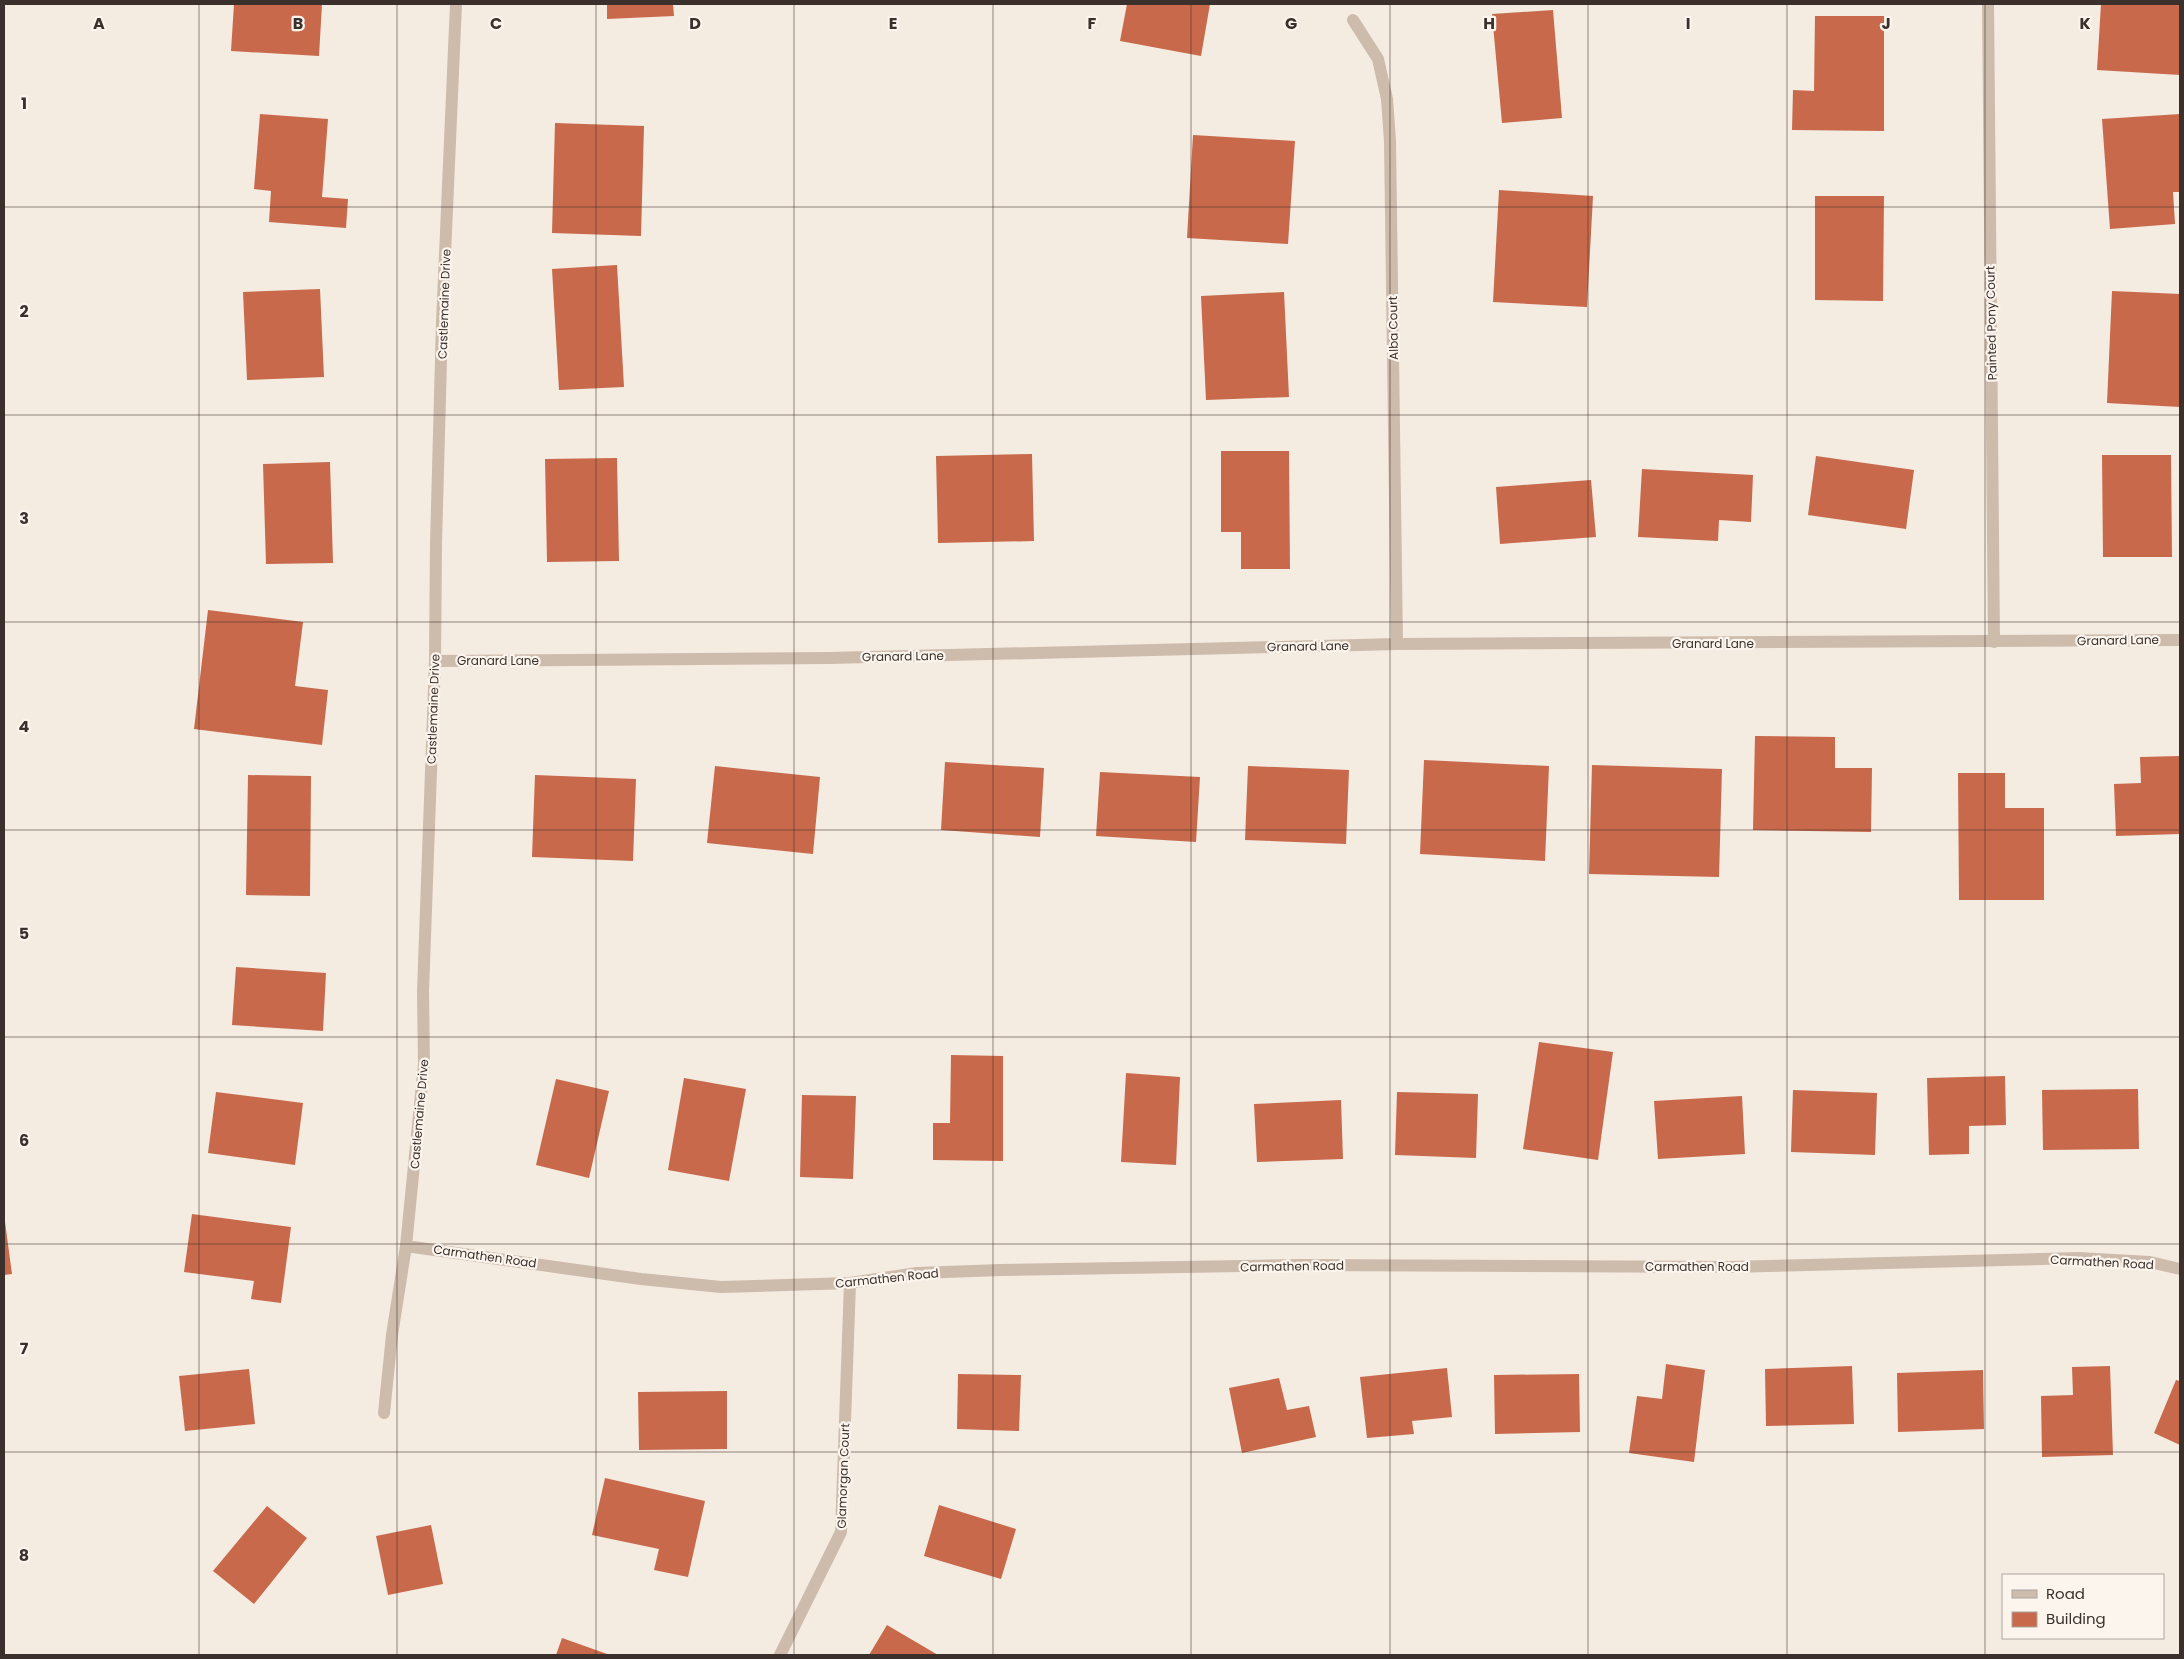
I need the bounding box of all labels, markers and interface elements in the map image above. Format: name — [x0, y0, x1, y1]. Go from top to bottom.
text: A — [93, 12, 105, 35]
text: B — [293, 12, 303, 35]
text: C — [490, 12, 502, 35]
text: D — [689, 12, 701, 35]
text: E — [889, 12, 897, 35]
text: F — [1088, 12, 1097, 35]
text: G — [1285, 12, 1297, 35]
text: H — [1483, 12, 1495, 35]
text: I — [1686, 12, 1690, 35]
text: J — [1881, 12, 1891, 35]
text: K — [2079, 12, 2091, 35]
text: 1 — [21, 92, 27, 115]
street label: Castlemaine Drive — [434, 249, 454, 359]
street label: Painted Pony Court — [1982, 266, 2000, 380]
street label: Alba Court — [1384, 296, 1402, 360]
text: 2 — [19, 300, 29, 323]
text: 3 — [19, 507, 29, 530]
street label: Granard Lane — [2077, 631, 2159, 649]
street label: Granard Lane — [1672, 635, 1754, 652]
street label: Granard Lane — [1267, 637, 1349, 655]
street label: Granard Lane — [862, 647, 944, 665]
street label: Granard Lane — [457, 652, 539, 669]
street label: Castlemaine Drive — [423, 654, 443, 764]
text: 4 — [19, 715, 30, 738]
text: 5 — [19, 922, 29, 945]
street label: Castlemaine Drive — [406, 1058, 432, 1170]
text: 6 — [19, 1129, 29, 1152]
street label: Carmathen Road — [432, 1240, 538, 1272]
street label: Carmathen Road — [2050, 1251, 2154, 1273]
street label: Carmathen Road — [1240, 1257, 1344, 1275]
street label: Carmathen Road — [1645, 1258, 1749, 1275]
street label: Carmathen Road — [834, 1264, 940, 1292]
text: 7 — [20, 1337, 29, 1360]
street label: Glamorgan Court — [833, 1423, 853, 1529]
text: 8 — [19, 1544, 29, 1567]
legend — [2002, 1574, 2164, 1639]
text: Road — [2046, 1583, 2085, 1604]
text: Building — [2046, 1608, 2106, 1629]

